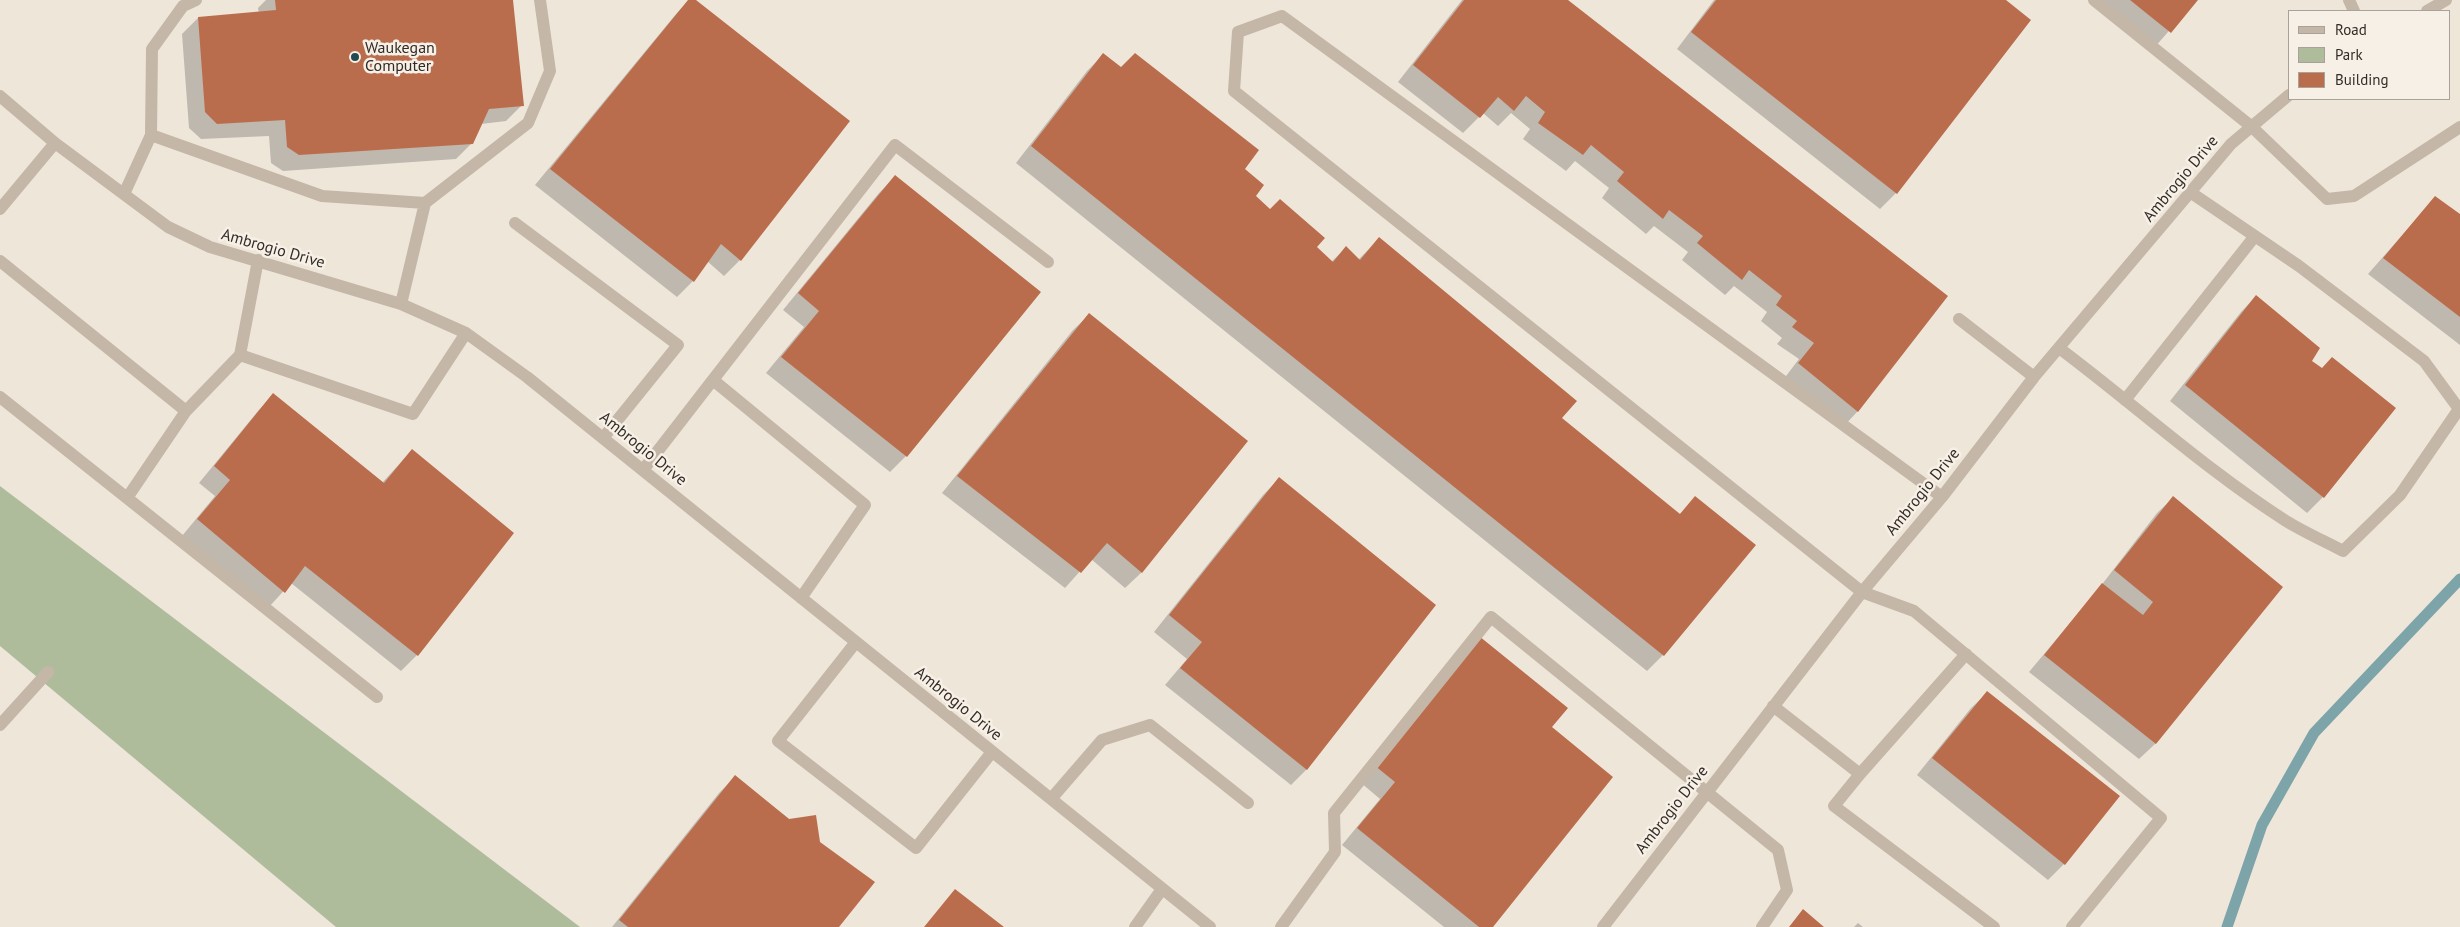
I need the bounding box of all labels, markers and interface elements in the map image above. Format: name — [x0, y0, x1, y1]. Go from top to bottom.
legend — [2288, 10, 2450, 100]
text: Road — [2335, 20, 2367, 39]
place label: Waukegan Computer — [365, 38, 435, 76]
text: Park — [2335, 45, 2363, 64]
marker: Waukegan Computer — [349, 51, 361, 63]
text: Building — [2335, 70, 2389, 89]
street label: Ambrogio Drive — [2139, 132, 2223, 226]
street label: Ambrogio Drive — [219, 225, 327, 273]
street label: Ambrogio Drive — [596, 408, 690, 490]
street label: Ambrogio Drive — [1882, 445, 1964, 539]
street label: Ambrogio Drive — [911, 663, 1005, 745]
street label: Ambrogio Drive — [1632, 762, 1712, 858]

